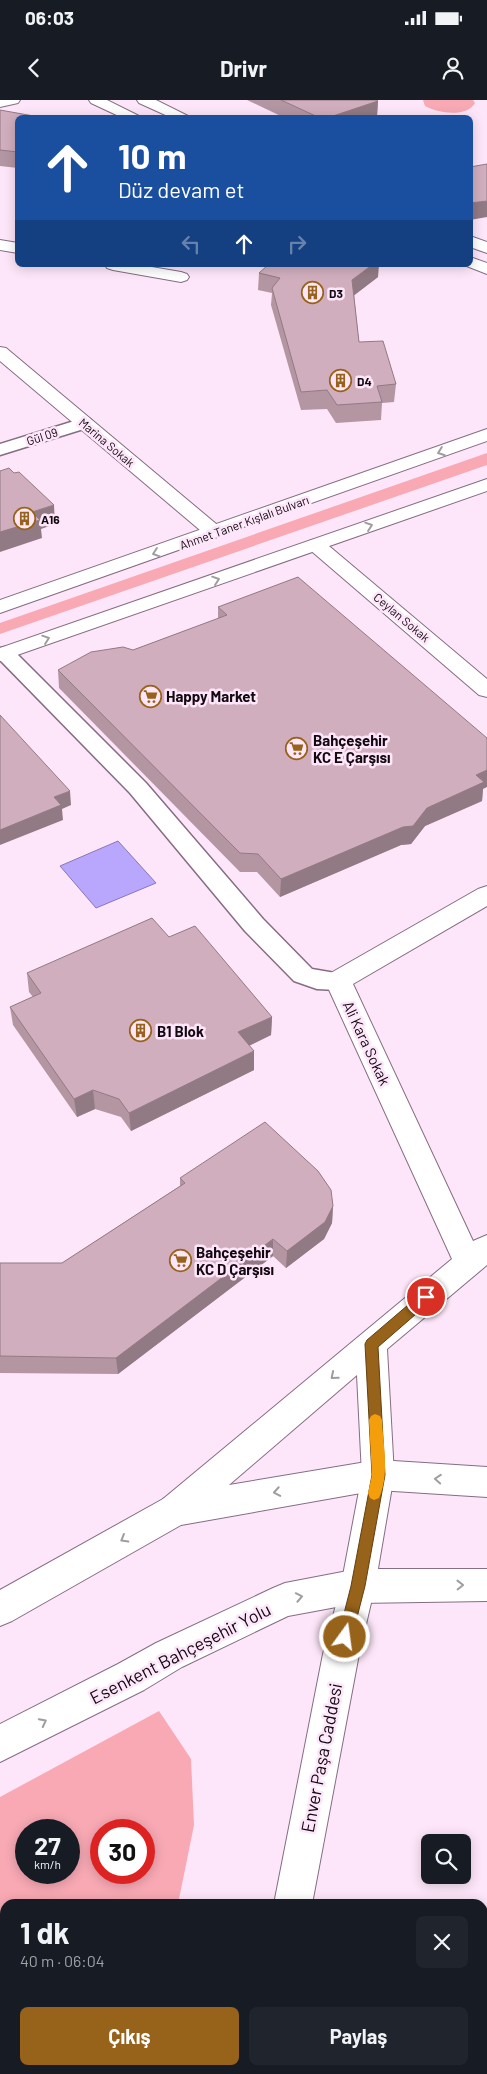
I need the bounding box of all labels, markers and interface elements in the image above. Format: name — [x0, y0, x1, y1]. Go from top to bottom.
text: 06:03 — [25, 6, 74, 29]
icon: back — [20, 54, 48, 82]
icon: person — [439, 54, 467, 82]
text: Drivr — [220, 55, 267, 81]
text: 10 m — [118, 134, 187, 176]
icon: ahead — [35, 135, 100, 200]
text: Düz devam et — [118, 176, 244, 202]
icon: left — [177, 230, 205, 258]
icon: ahead — [230, 230, 258, 258]
icon: right — [283, 230, 311, 258]
building icon: D3 — [301, 281, 325, 305]
place label: D3 — [329, 286, 343, 300]
building icon: D4 — [329, 369, 353, 393]
place label: D4 — [357, 374, 372, 388]
street label: Marina Sokak — [76, 415, 138, 469]
street label: Gül 09 — [25, 424, 59, 448]
one-way arrow — [437, 446, 446, 456]
street label: Ahmet Taner Kışlalı Bulvarı — [177, 492, 311, 552]
building icon: A16 — [13, 507, 37, 531]
place label: A16 — [41, 512, 60, 526]
one-way arrow — [365, 522, 373, 532]
one-way arrow — [152, 547, 161, 557]
one-way arrow — [211, 575, 220, 585]
street label: Ceylan Sokak — [371, 590, 433, 644]
one-way arrow — [41, 635, 50, 645]
supermarket icon: Happy Market — [138, 684, 162, 708]
place label: Happy Market — [166, 687, 256, 705]
place label: Bahçeşehir KC E Çarşısı — [313, 731, 391, 766]
supermarket icon: Bahçeşehir KC E Çarşısı — [285, 737, 309, 761]
street label: Ali Kara Sokak — [340, 998, 395, 1089]
building icon: B1 Blok — [129, 1019, 153, 1043]
place label: B1 Blok — [157, 1022, 204, 1040]
place label: Bahçeşehir KC D Çarşısı — [196, 1243, 274, 1278]
supermarket icon: Bahçeşehir KC D Çarşısı — [168, 1249, 192, 1273]
pin — [405, 1276, 447, 1318]
icon: arrive — [412, 1283, 440, 1311]
one-way arrow — [331, 1370, 340, 1378]
one-way arrow — [434, 1474, 442, 1485]
one-way arrow — [273, 1487, 282, 1497]
one-way arrow — [121, 1533, 130, 1543]
one-way arrow — [457, 1580, 465, 1590]
one-way arrow — [294, 1592, 303, 1603]
street label: Esenkent Bahçeşehir Yolu — [86, 1598, 274, 1708]
position arrow — [318, 1610, 370, 1662]
street label: Enver Paşa Caddesi — [296, 1682, 346, 1834]
one-way arrow — [38, 1718, 47, 1728]
speed limit sign: 30 — [90, 1819, 155, 1884]
text: 27 — [34, 1830, 61, 1860]
map controls — [421, 1834, 471, 1884]
button: search — [421, 1834, 471, 1884]
text: km/h — [34, 1857, 61, 1871]
text: 1 dk — [20, 1914, 70, 1950]
button: close — [416, 1916, 468, 1968]
text: 40 m · 06:04 — [20, 1951, 105, 1970]
button: Çıkış — [20, 2007, 239, 2065]
button: Paylaş — [249, 2007, 468, 2065]

